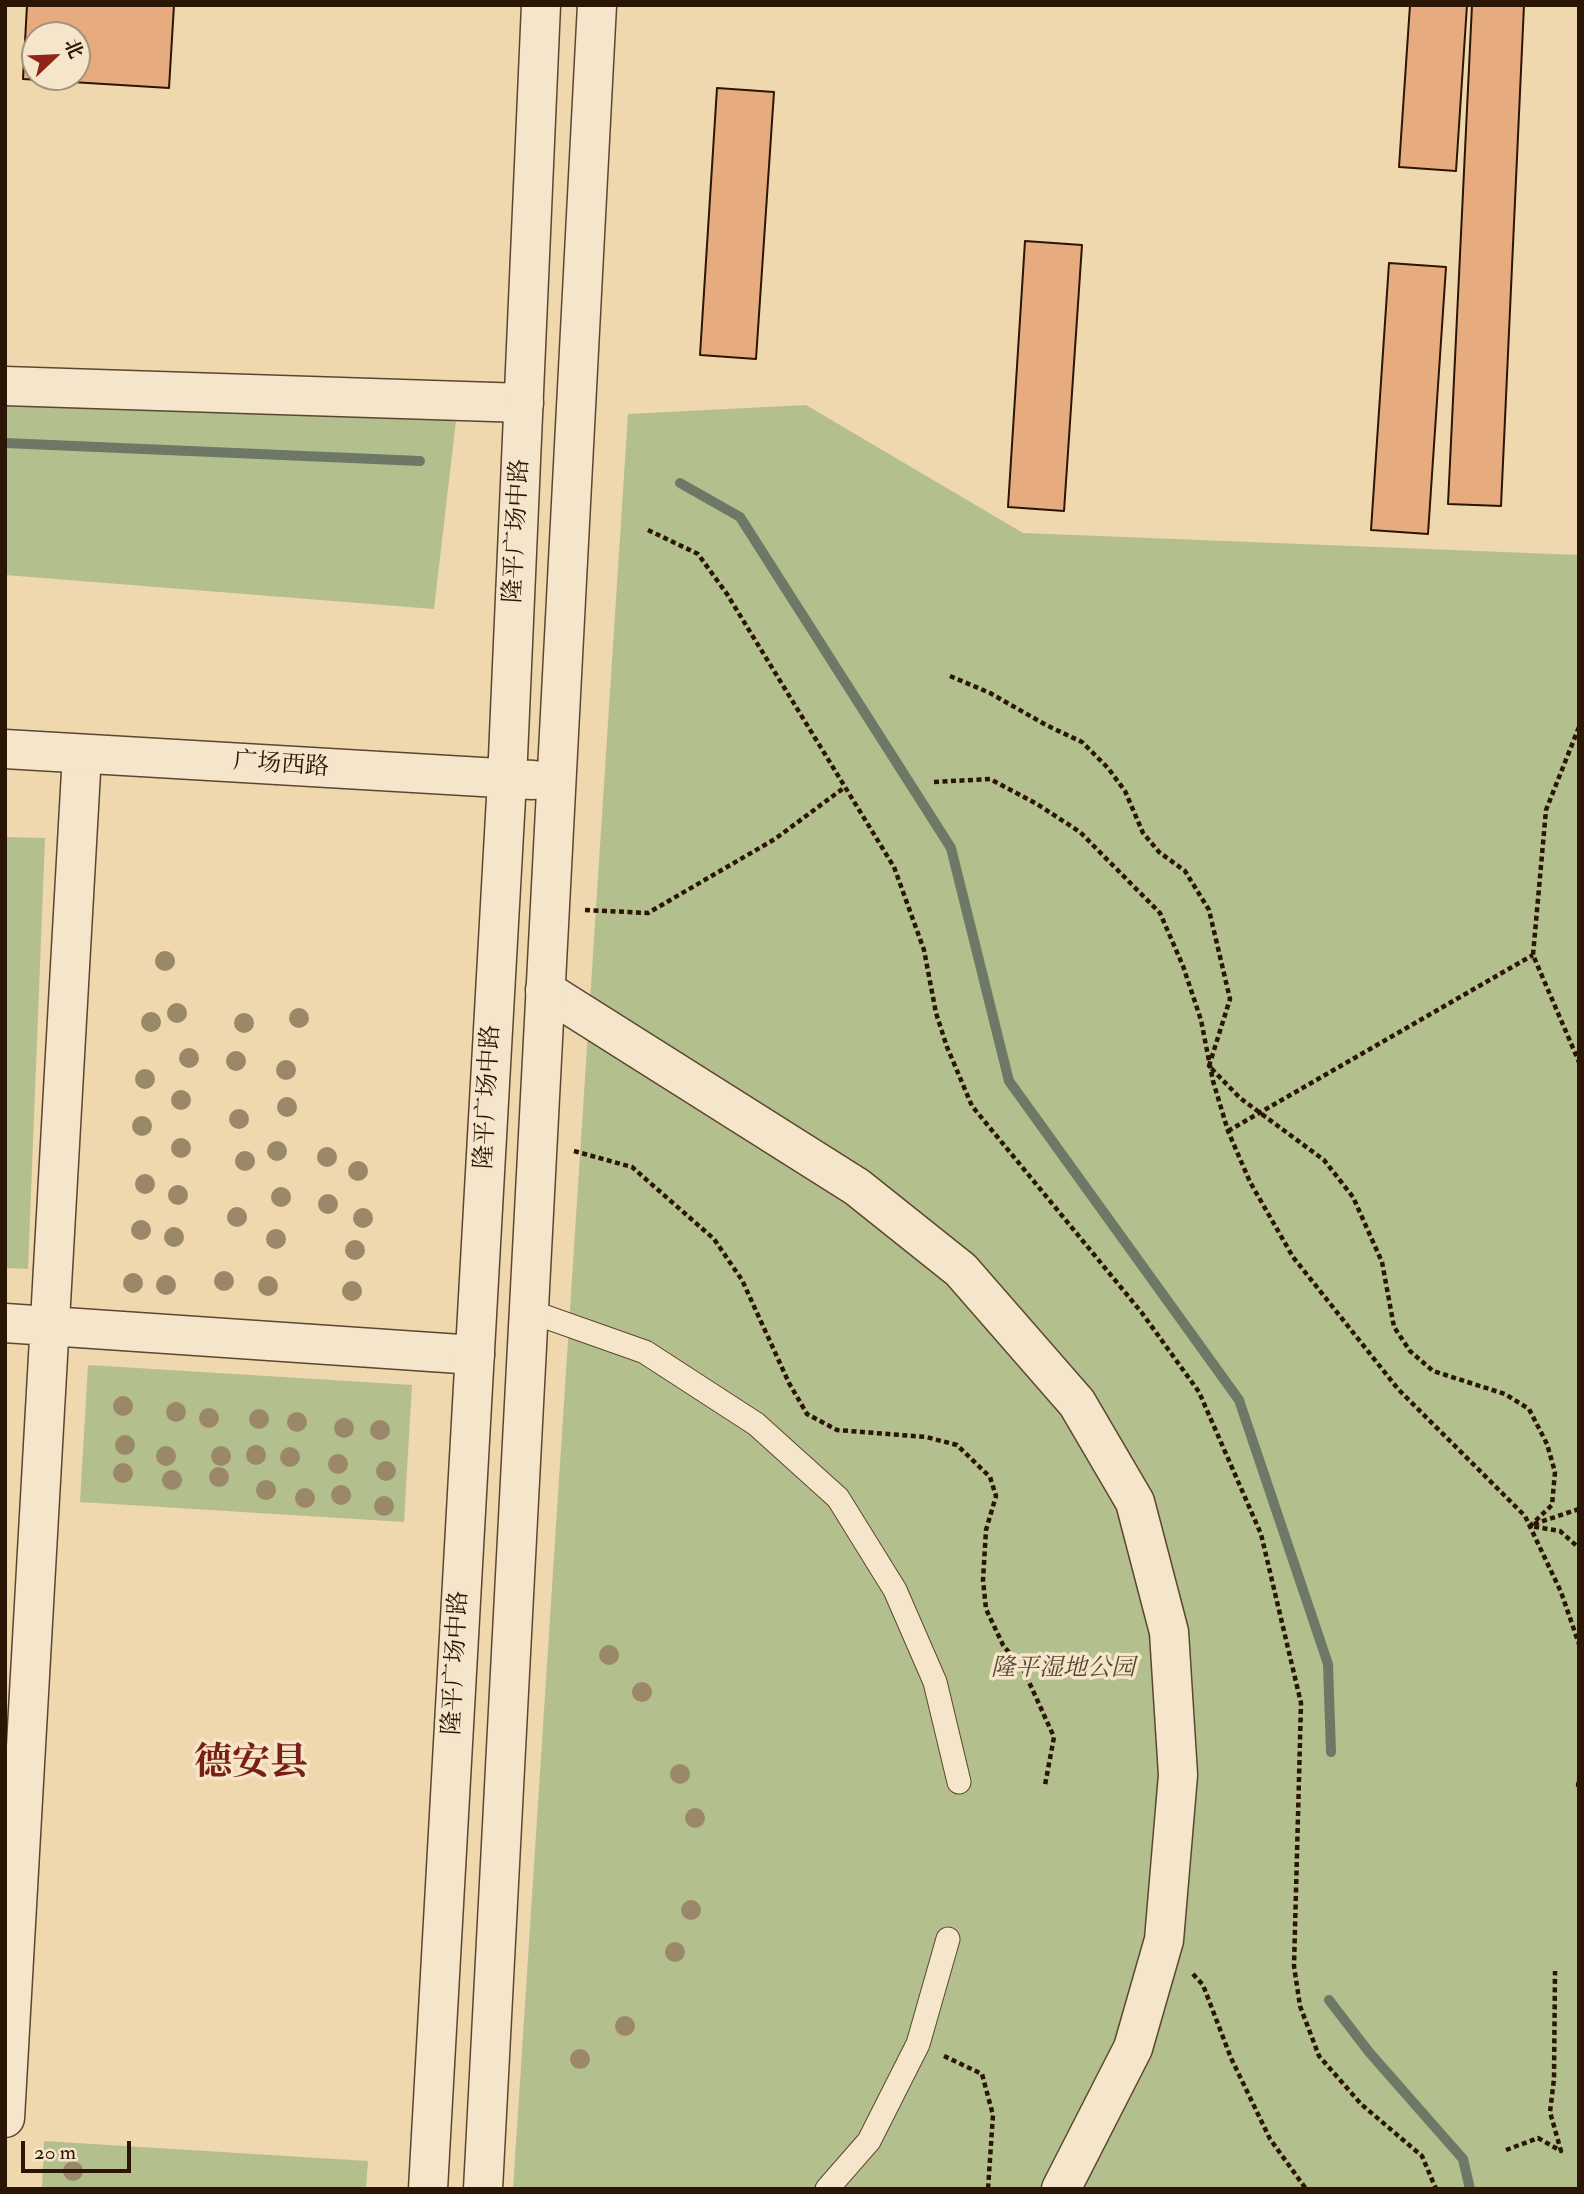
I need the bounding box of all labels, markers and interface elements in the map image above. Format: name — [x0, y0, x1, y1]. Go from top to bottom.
north arrow — [21, 21, 91, 91]
text: 北 — [59, 35, 88, 62]
street label: 隆平广场中路 — [500, 458, 536, 604]
street label: 广场西路 — [232, 748, 330, 784]
street label: 隆平广场中路 — [471, 1024, 507, 1170]
street label: 隆平广场中路 — [439, 1590, 475, 1736]
park label: 隆平湿地公园 — [991, 1656, 1135, 1684]
district label: 德安县 — [194, 1743, 308, 1789]
scale bar — [24, 2128, 135, 2172]
text: 20 m — [34, 2139, 76, 2166]

